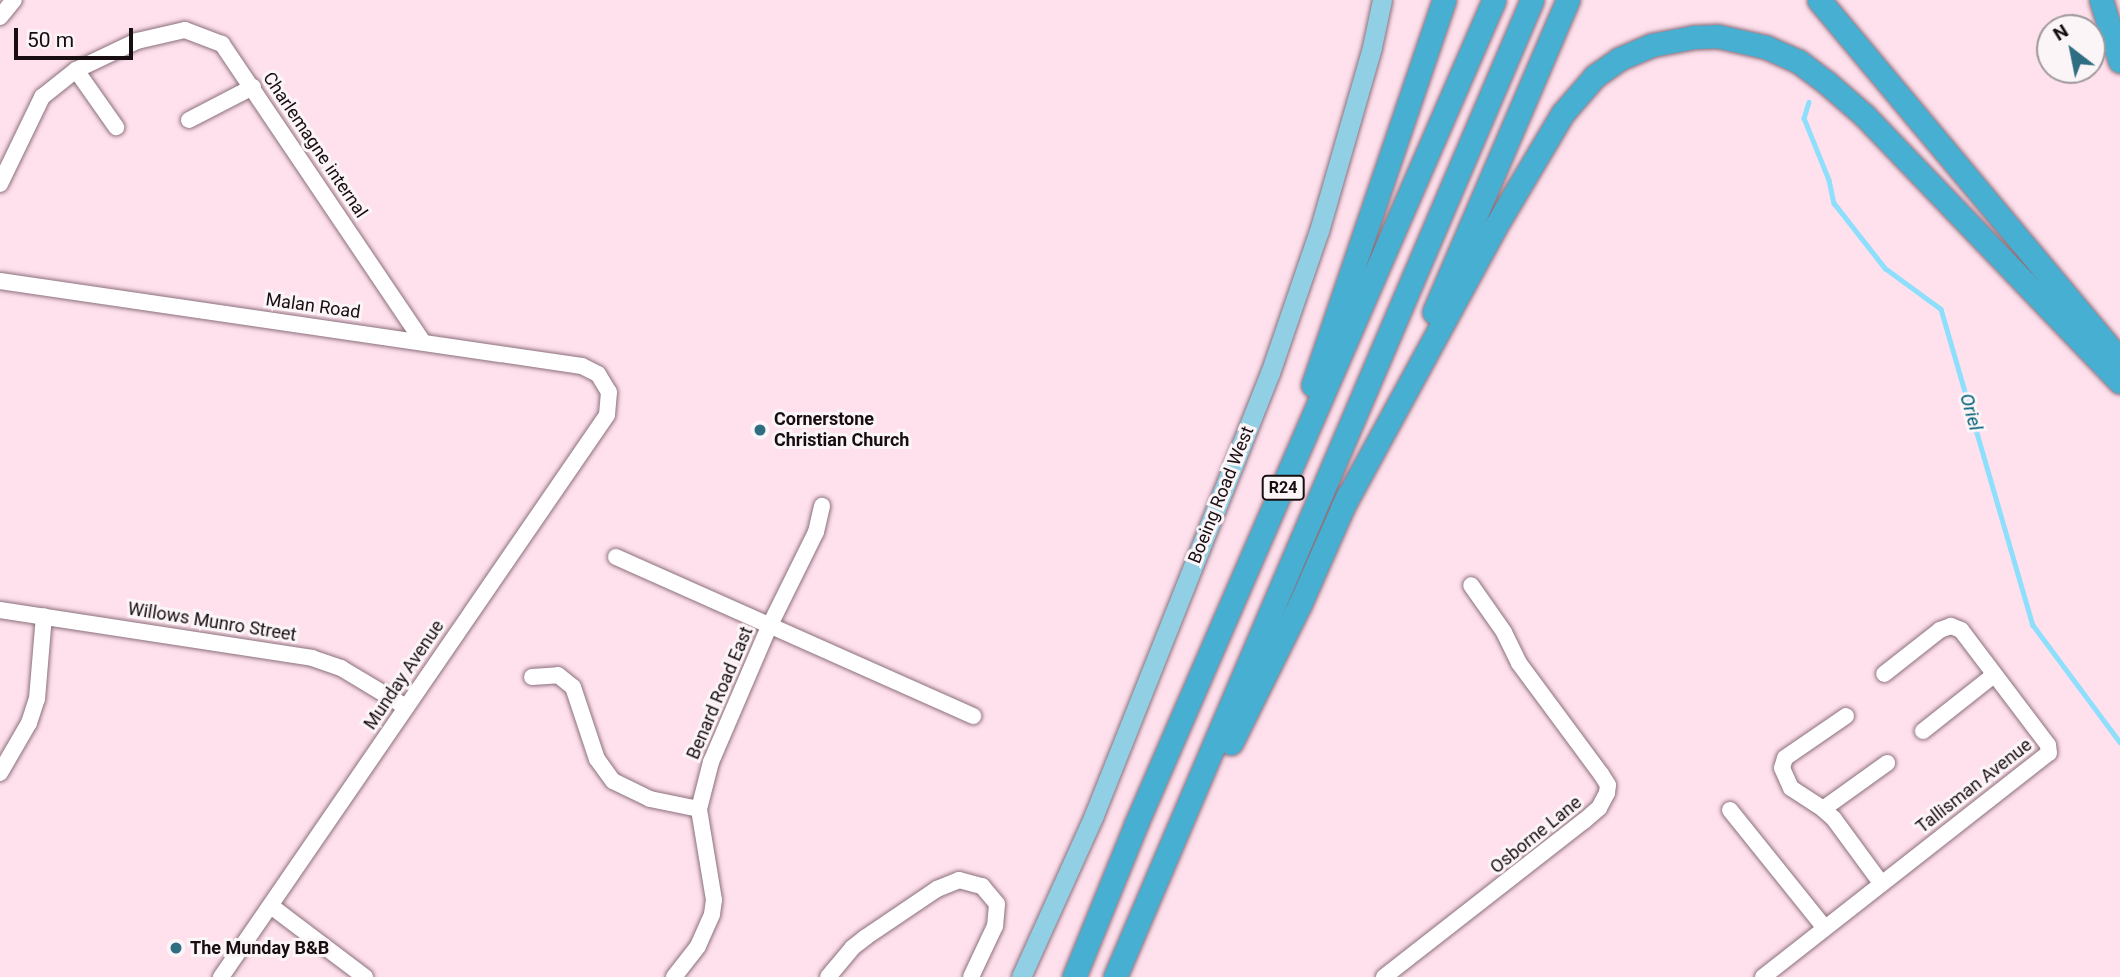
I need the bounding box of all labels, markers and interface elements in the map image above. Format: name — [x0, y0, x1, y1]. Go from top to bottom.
scale bar — [18, 14, 136, 58]
north arrow — [2036, 14, 2106, 84]
text: N — [2049, 19, 2072, 46]
text: 50 m — [27, 28, 74, 52]
street label: Charlemagne internal — [258, 68, 372, 222]
street label: Malan Road — [264, 289, 362, 323]
water label: Oriel — [1955, 391, 1987, 433]
place label: Cornerstone Christian Church — [774, 409, 909, 452]
marker: Cornerstone Christian Church — [752, 422, 768, 438]
street label: Boeing Road West — [1184, 423, 1258, 567]
road number: R24 — [1260, 475, 1306, 500]
street label: Willows Munro Street — [126, 598, 298, 646]
street label: Munday Avenue — [359, 616, 449, 734]
street label: Benard Road East — [682, 623, 758, 763]
street label: Tallisman Avenue — [1912, 734, 2036, 838]
street label: Osborne Lane — [1486, 792, 1586, 878]
place label: The Munday B&B — [190, 937, 329, 959]
marker: The Munday B&B — [168, 940, 184, 956]

